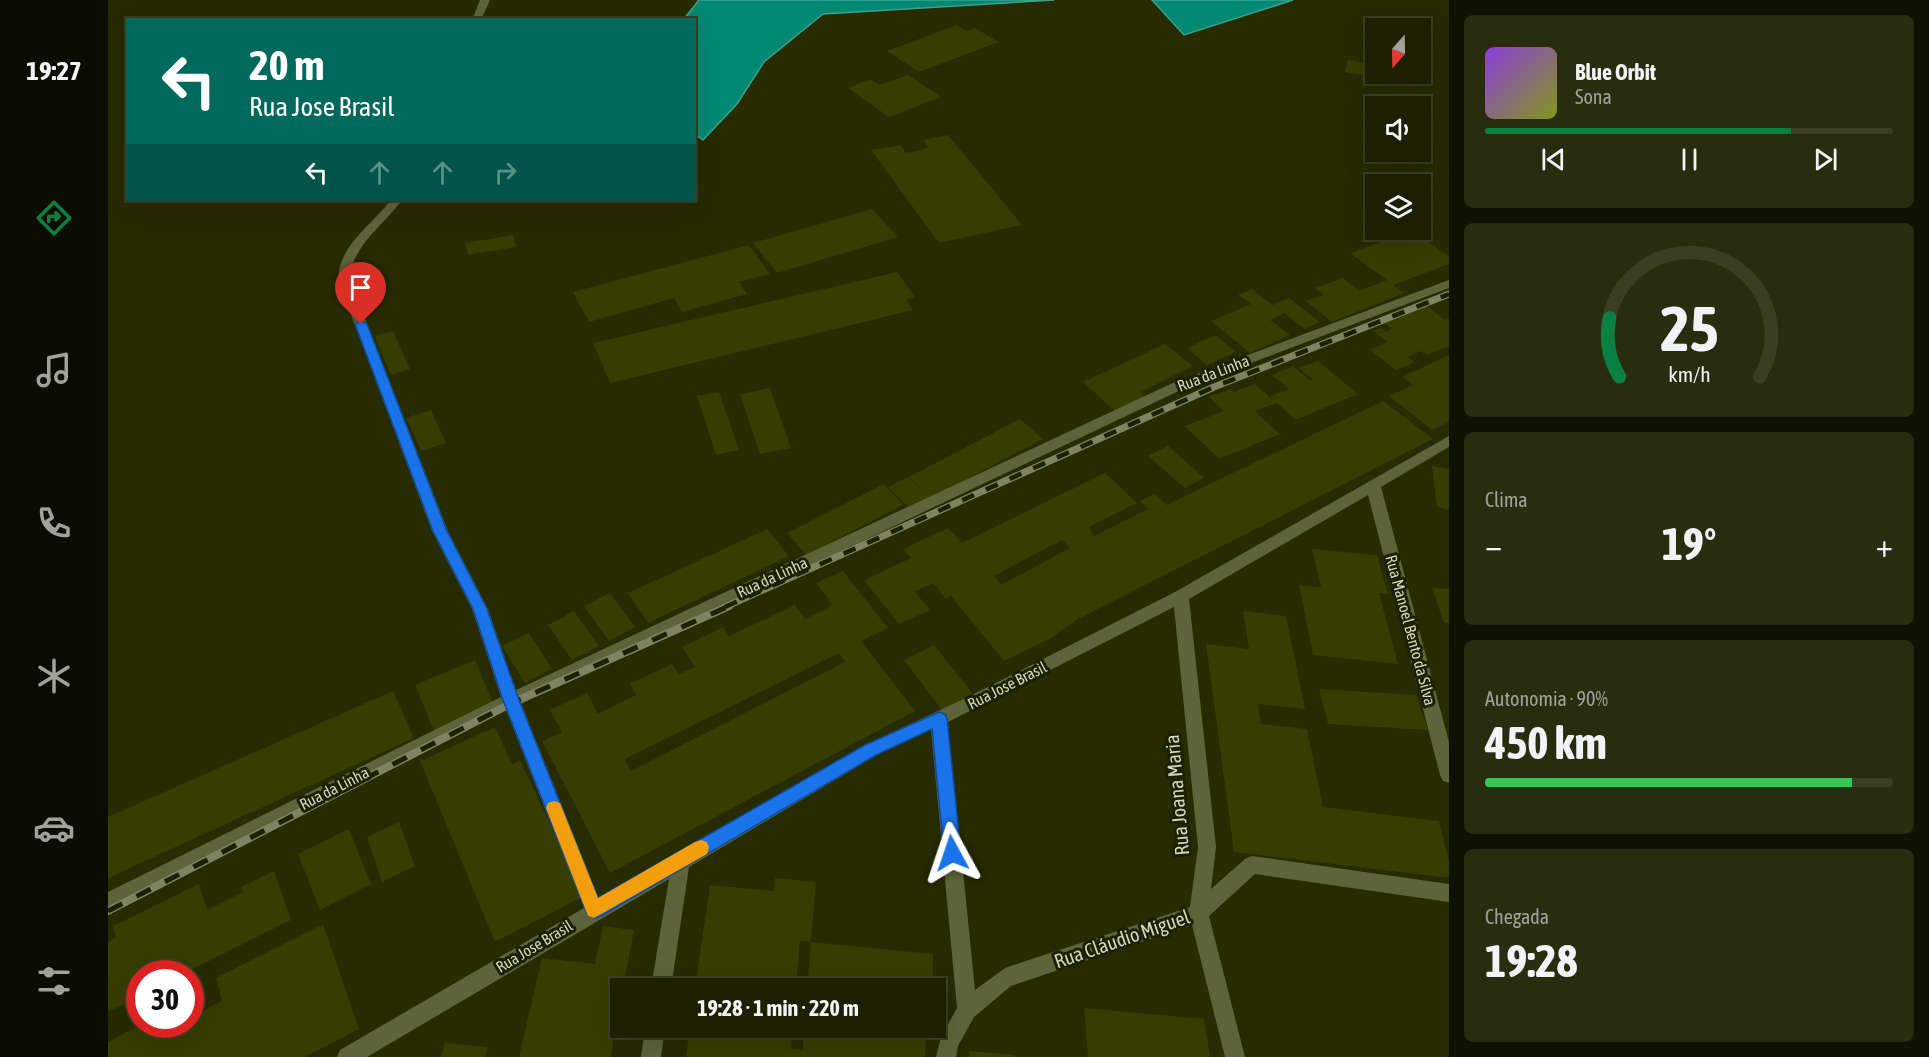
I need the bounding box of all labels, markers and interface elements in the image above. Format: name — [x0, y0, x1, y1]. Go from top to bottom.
north arrow — [1365, 18, 1431, 84]
map controls — [1365, 18, 1431, 240]
text: 20 m — [249, 41, 324, 89]
icon: left — [150, 42, 228, 120]
text: 19:27 — [26, 55, 82, 86]
text: Blue Orbit — [1575, 59, 1656, 85]
text: Sona — [1575, 85, 1612, 108]
text: Rua Jose Brasil — [249, 91, 394, 122]
button: sound — [1365, 96, 1431, 162]
icon: previous — [1537, 143, 1570, 176]
icon: pause — [1673, 143, 1706, 176]
icon: next — [1809, 143, 1842, 176]
icon: left — [300, 156, 333, 189]
icon: ahead — [363, 156, 396, 189]
icon: ahead — [426, 156, 459, 189]
icon: right — [489, 156, 522, 189]
button: layers — [1365, 174, 1431, 240]
icon: directions — [33, 197, 75, 239]
pin — [335, 262, 386, 324]
icon: arrive — [344, 271, 377, 304]
text: 25 — [1660, 293, 1718, 364]
icon: music — [33, 349, 75, 391]
street label: Rua da Linha — [1175, 351, 1251, 395]
text: km/h — [1668, 363, 1710, 388]
text: Clima — [1485, 488, 1528, 511]
icon: phone — [33, 502, 75, 544]
text: 19° — [1662, 518, 1716, 570]
text: − — [1485, 526, 1502, 564]
text: + — [1876, 526, 1893, 564]
street label: Rua da Linha — [734, 553, 810, 601]
street label: Rua Manoel Bento da Silva — [1382, 553, 1440, 707]
icon: climate — [33, 655, 75, 697]
street label: Rua Jose Brasil — [965, 657, 1050, 713]
text: Autonomia · 90% — [1485, 687, 1608, 710]
text: 450 km — [1485, 717, 1607, 769]
street label: Rua Joana Maria — [1160, 734, 1193, 856]
street label: Rua da Linha — [296, 763, 372, 813]
icon: car — [33, 807, 75, 849]
position arrow — [920, 821, 984, 885]
street label: Rua Cláudio Miguel — [1051, 904, 1193, 972]
text: Chegada — [1485, 905, 1549, 928]
street label: Rua Jose Brasil — [492, 916, 576, 976]
text: 19:28 — [1485, 935, 1578, 987]
icon: filters — [33, 960, 75, 1002]
speed limit sign: 30 — [126, 960, 204, 1038]
text: 19:28 · 1 min · 220 m — [697, 995, 859, 1021]

